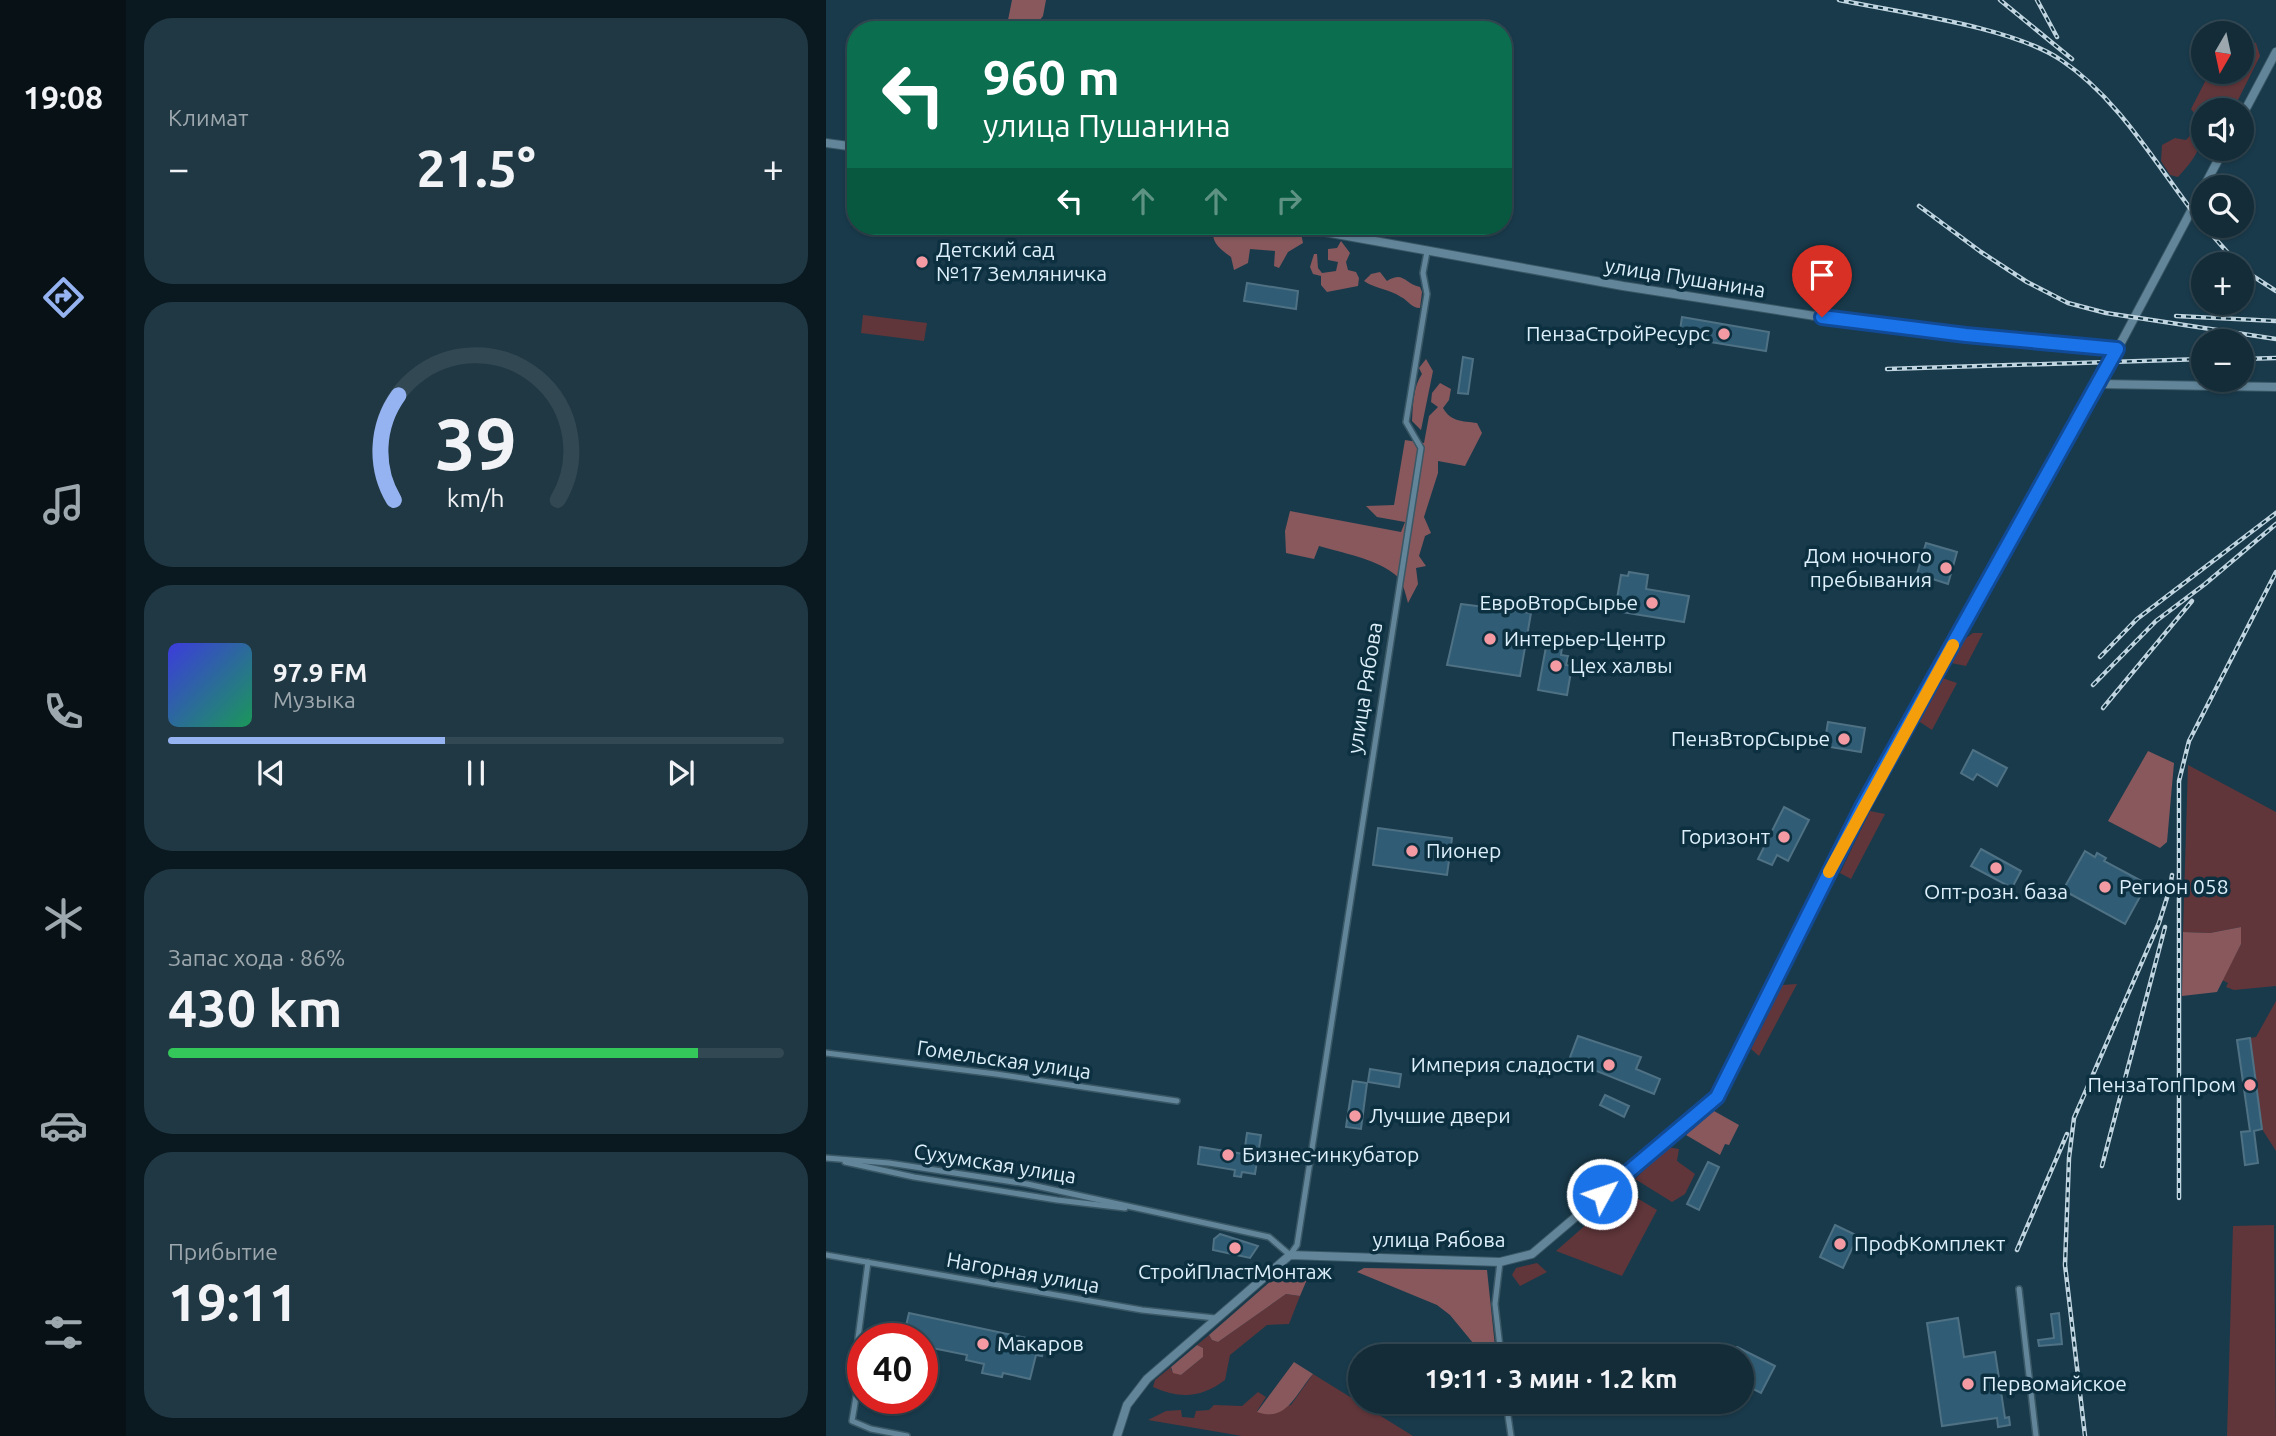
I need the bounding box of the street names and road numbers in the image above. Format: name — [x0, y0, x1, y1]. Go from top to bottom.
street label: улица Пушанина — [1603, 252, 1767, 302]
street label: улица Рябова — [1342, 620, 1386, 755]
street label: Гомельская улица — [916, 1035, 1093, 1083]
street label: Сухумская улица — [912, 1138, 1078, 1188]
street label: улица Рябова — [1372, 1227, 1506, 1251]
street label: Нагорная улица — [945, 1247, 1102, 1297]

